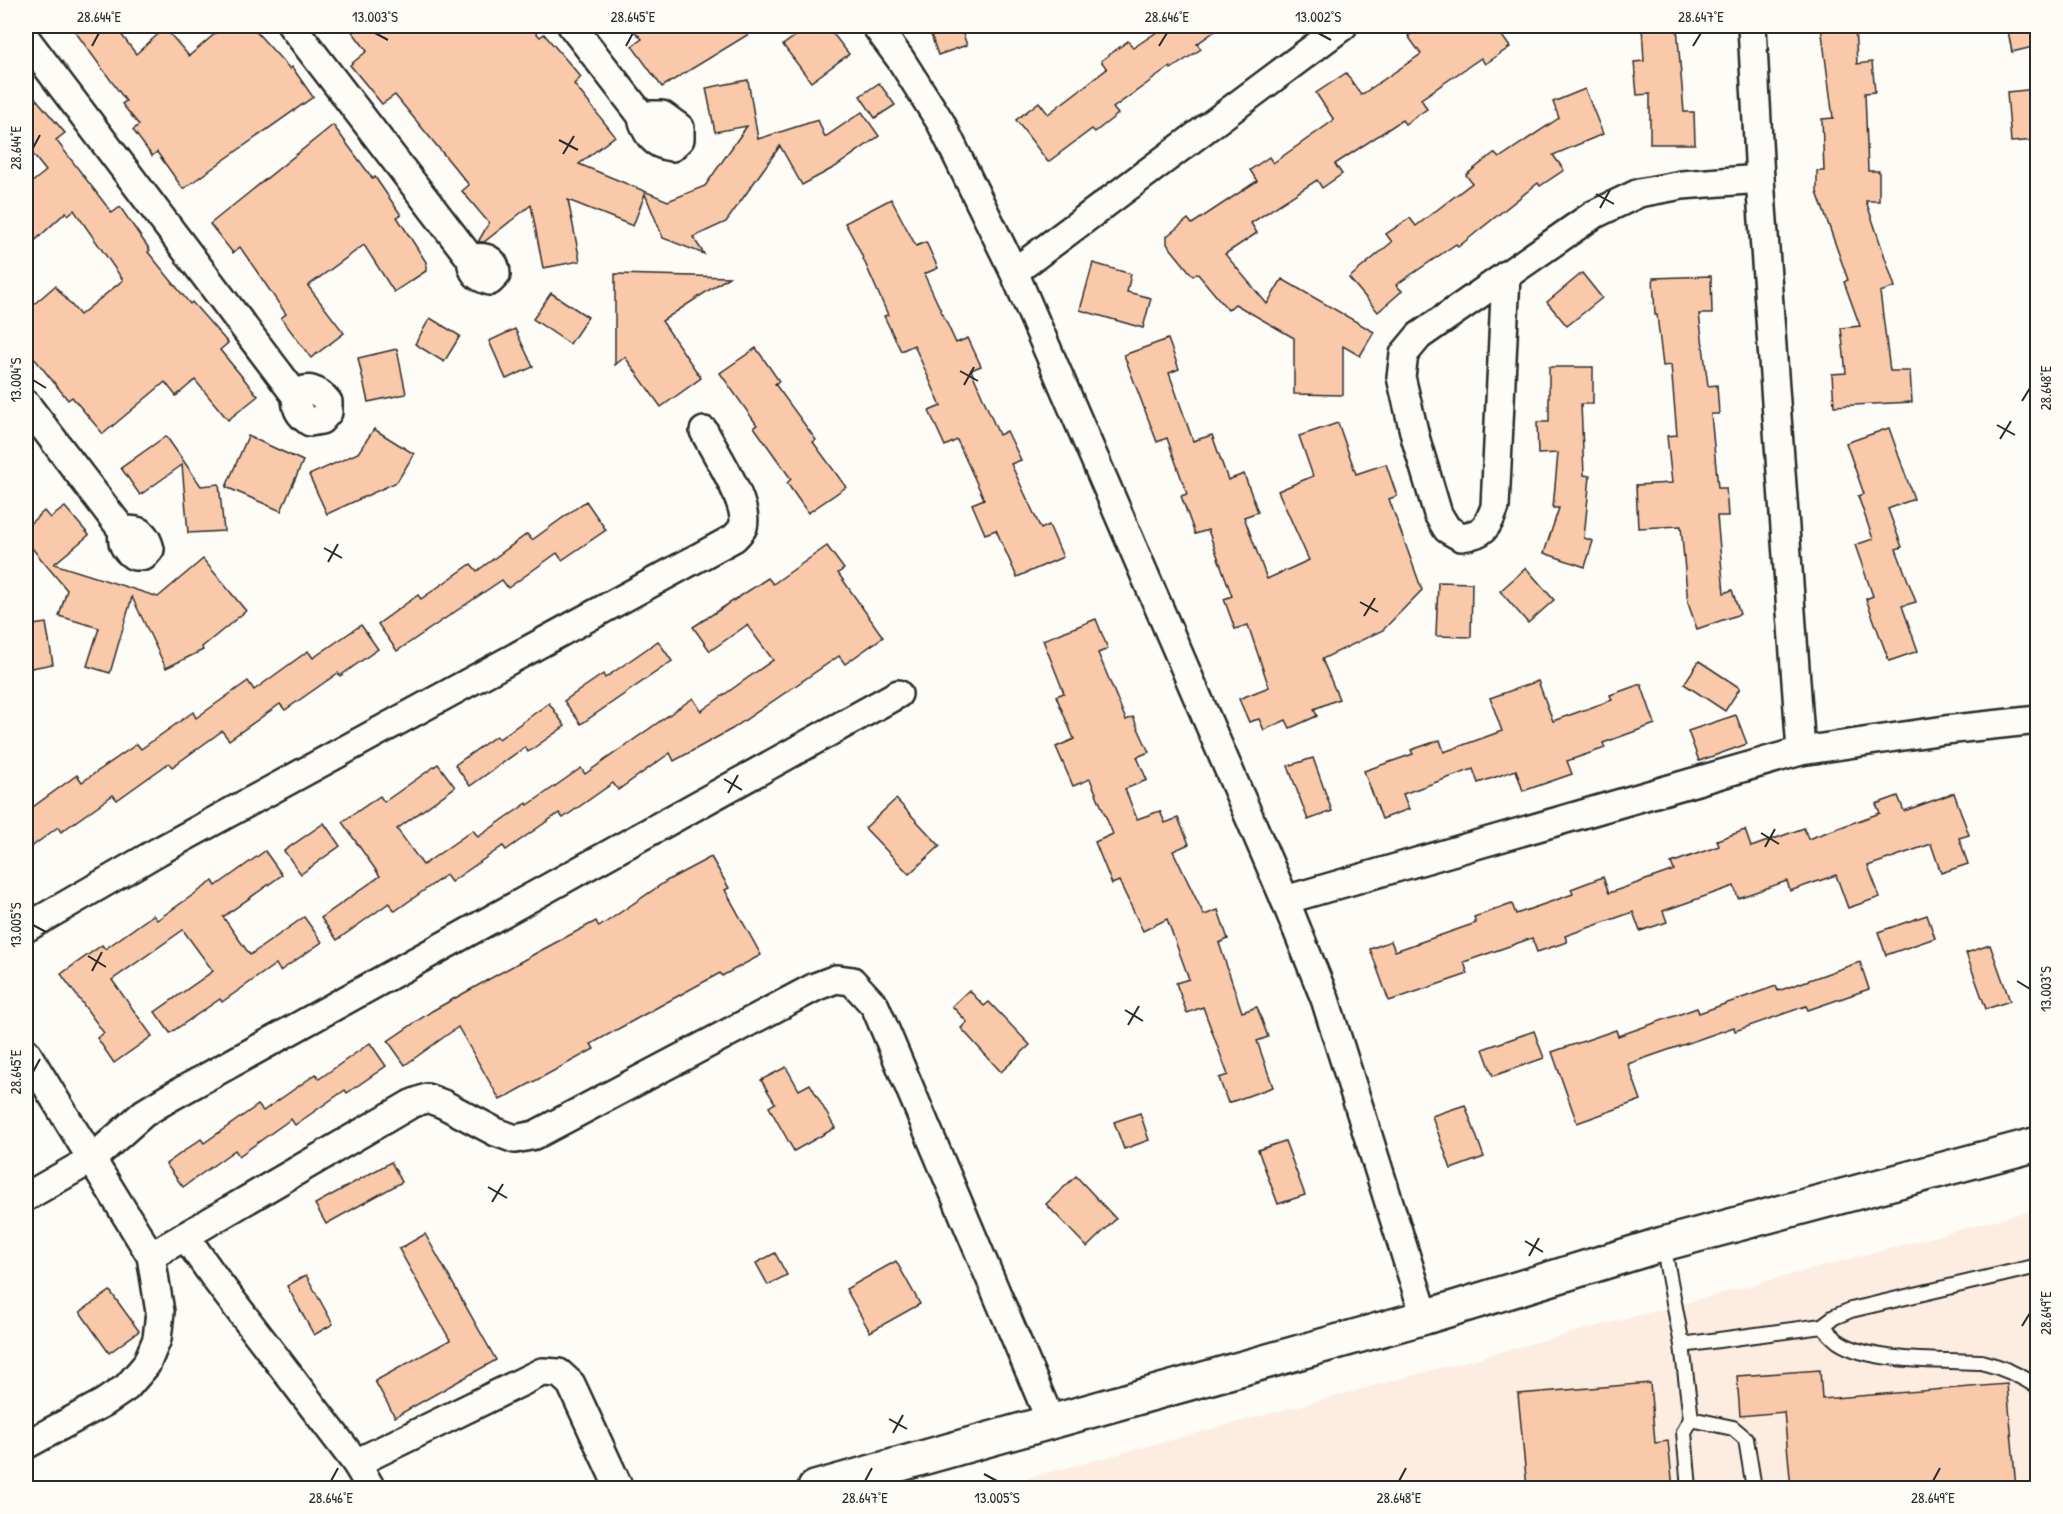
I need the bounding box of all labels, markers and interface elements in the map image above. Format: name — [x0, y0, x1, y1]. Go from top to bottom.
text: 28.644°E — [77, 6, 121, 27]
text: 13.003°S — [352, 6, 398, 27]
text: 28.645°E — [611, 6, 656, 27]
text: 28.646°E — [1145, 6, 1190, 27]
text: 13.002°S — [1295, 6, 1341, 27]
text: 28.647°E — [1678, 6, 1724, 27]
text: 28.644°E — [5, 126, 26, 170]
text: 13.004°S — [5, 357, 26, 402]
text: 28.648°E — [2035, 365, 2056, 410]
text: 13.005°S — [5, 902, 26, 948]
text: 13.003°S — [2035, 966, 2056, 1012]
text: 28.645°E — [5, 1049, 26, 1094]
text: 28.649°E — [2035, 1291, 2056, 1335]
text: 28.646°E — [309, 1487, 354, 1508]
text: 28.647°E — [842, 1487, 888, 1508]
text: 13.005°S — [974, 1487, 1020, 1508]
text: 28.648°E — [1377, 1487, 1422, 1508]
text: 28.649°E — [1911, 1487, 1955, 1508]

